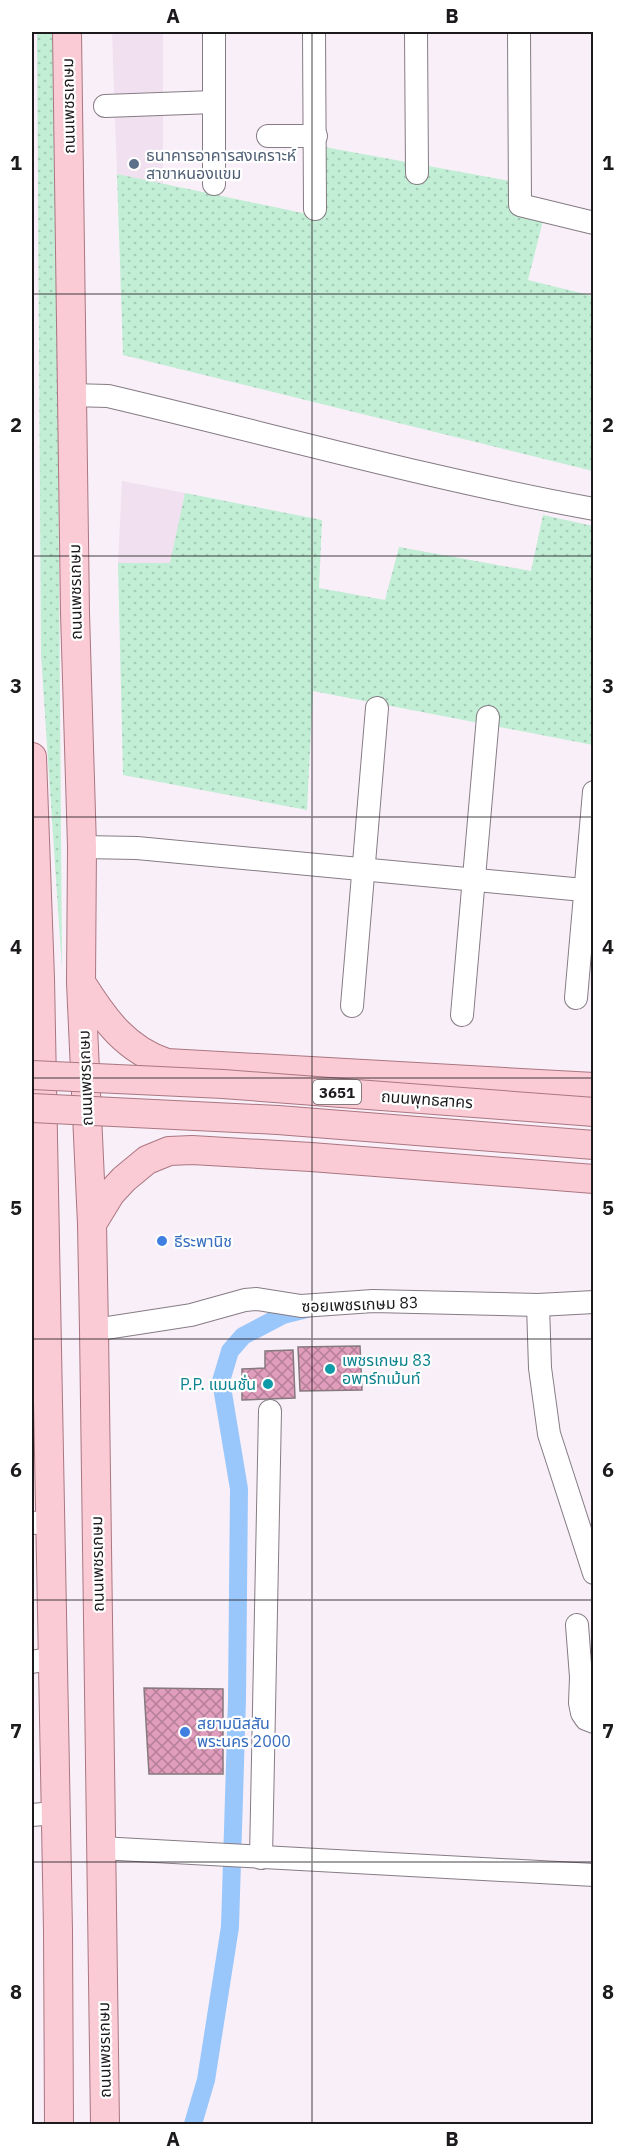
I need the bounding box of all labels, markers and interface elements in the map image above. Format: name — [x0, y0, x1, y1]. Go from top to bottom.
text: A — [166, 2, 180, 29]
text: B — [445, 2, 459, 29]
street label: ถนนเพชรเกษม — [57, 58, 79, 154]
place label: ธนาคารอาคารสงเคราะห์ สาขาหนองแขม — [146, 145, 297, 183]
text: 1 — [10, 149, 22, 176]
text: 1 — [602, 149, 614, 176]
marker: ธนาคารอาคารสงเคราะห์ สาขาหนองแขม — [127, 157, 141, 171]
text: 2 — [10, 411, 22, 438]
text: 2 — [602, 411, 614, 438]
street label: ถนนเพชรเกษม — [64, 544, 86, 640]
text: 3 — [10, 672, 22, 699]
text: 3 — [602, 672, 614, 699]
text: 4 — [10, 933, 22, 960]
text: 4 — [602, 933, 614, 960]
street label: ถนนเพชรเกษม — [73, 1030, 97, 1126]
road number: 3651 — [313, 1080, 361, 1104]
street label: ถนนพุทธสาคร — [380, 1086, 474, 1112]
text: 5 — [10, 1194, 22, 1221]
text: 5 — [602, 1194, 614, 1221]
place label: ธีระพานิช — [174, 1231, 232, 1251]
marker: ธีระพานิช — [155, 1234, 169, 1248]
street label: ซอยเพชรเกษม 83 — [301, 1292, 419, 1316]
place label: เพชรเกษม 83 อพาร์ทเม้นท์ — [342, 1350, 432, 1388]
marker: เพชรเกษม 83 อพาร์ทเม้นท์ — [323, 1362, 337, 1376]
place label: P.P. แมนชั่น — [180, 1374, 256, 1394]
marker: P.P. แมนชั่น — [261, 1377, 275, 1391]
text: 6 — [10, 1456, 22, 1483]
text: 6 — [602, 1456, 614, 1483]
street label: ถนนเพชรเกษม — [86, 1516, 108, 1612]
place label: สยามนิสสัน พระนคร 2000 — [197, 1713, 291, 1751]
text: 7 — [10, 1717, 22, 1744]
text: 7 — [602, 1717, 614, 1744]
marker: สยามนิสสัน พระนคร 2000 — [178, 1725, 192, 1739]
text: 8 — [10, 1978, 22, 2005]
text: 8 — [602, 1978, 614, 2005]
street label: ถนนเพชรเกษม — [93, 2002, 115, 2098]
text: A — [166, 2125, 180, 2152]
text: B — [445, 2125, 459, 2152]

